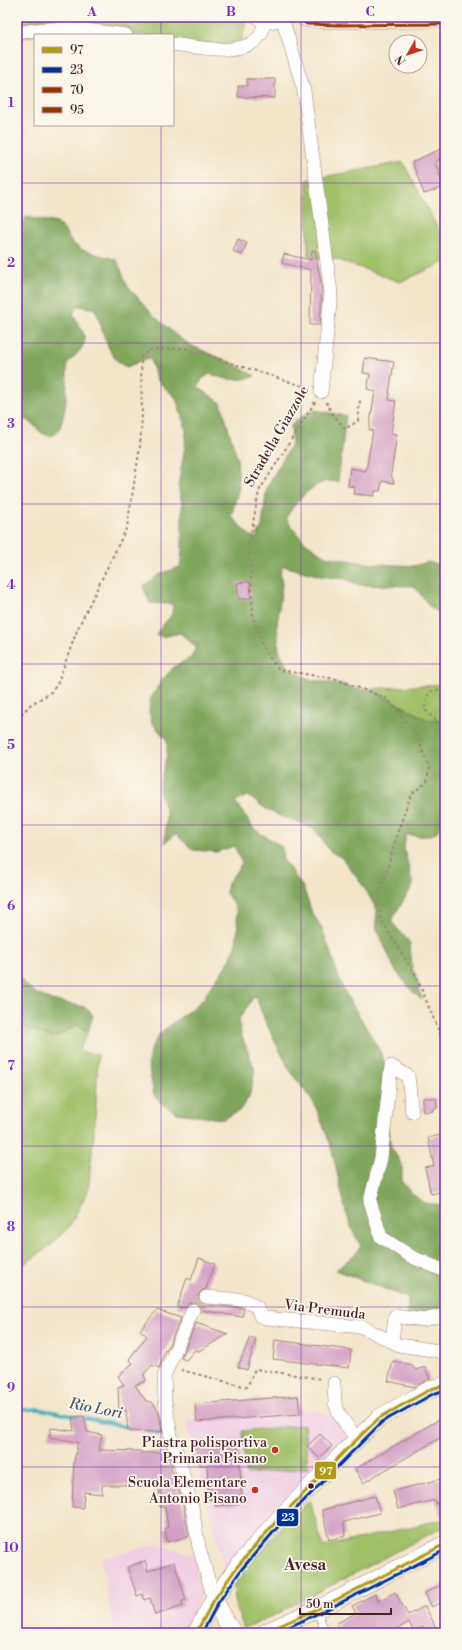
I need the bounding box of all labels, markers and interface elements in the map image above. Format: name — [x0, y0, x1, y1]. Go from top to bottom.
text: A — [86, 4, 97, 20]
text: B — [226, 4, 236, 20]
text: C — [365, 4, 375, 20]
legend — [34, 34, 174, 126]
north arrow — [388, 34, 428, 74]
text: 97 — [70, 43, 83, 58]
text: N — [393, 52, 409, 67]
text: 23 — [70, 63, 84, 78]
text: 70 — [70, 83, 84, 98]
text: 1 — [8, 95, 15, 111]
text: 95 — [70, 103, 84, 118]
text: 2 — [7, 255, 15, 271]
street label: Stradella Giazzole — [241, 383, 313, 490]
text: 3 — [7, 416, 15, 432]
text: 4 — [7, 577, 16, 593]
text: 5 — [7, 737, 15, 753]
text: 6 — [7, 898, 15, 914]
text: 7 — [7, 1058, 15, 1074]
text: 8 — [7, 1219, 15, 1235]
street label: Via Premuda — [282, 1296, 367, 1324]
text: 9 — [7, 1380, 15, 1396]
water label: Rio Lori — [66, 1394, 125, 1423]
place label: Piastra polisportiva Primaria Pisano — [142, 1434, 268, 1468]
marker: Piastra polisportiva Primaria Pisano — [270, 1445, 280, 1455]
line badge: 97 — [314, 1461, 337, 1480]
text: 97 — [319, 1465, 333, 1479]
place label: Scuola Elementare Antonio Pisano — [128, 1474, 247, 1508]
unlabelled marker — [306, 1481, 316, 1491]
marker: Scuola Elementare Antonio Pisano — [250, 1485, 260, 1495]
line badge: 23 — [276, 1508, 299, 1527]
text: 23 — [281, 1511, 295, 1525]
text: 10 — [3, 1540, 19, 1556]
district label: Avesa — [283, 1555, 327, 1575]
scale bar — [300, 1590, 391, 1616]
text: 50 m — [306, 1597, 334, 1612]

